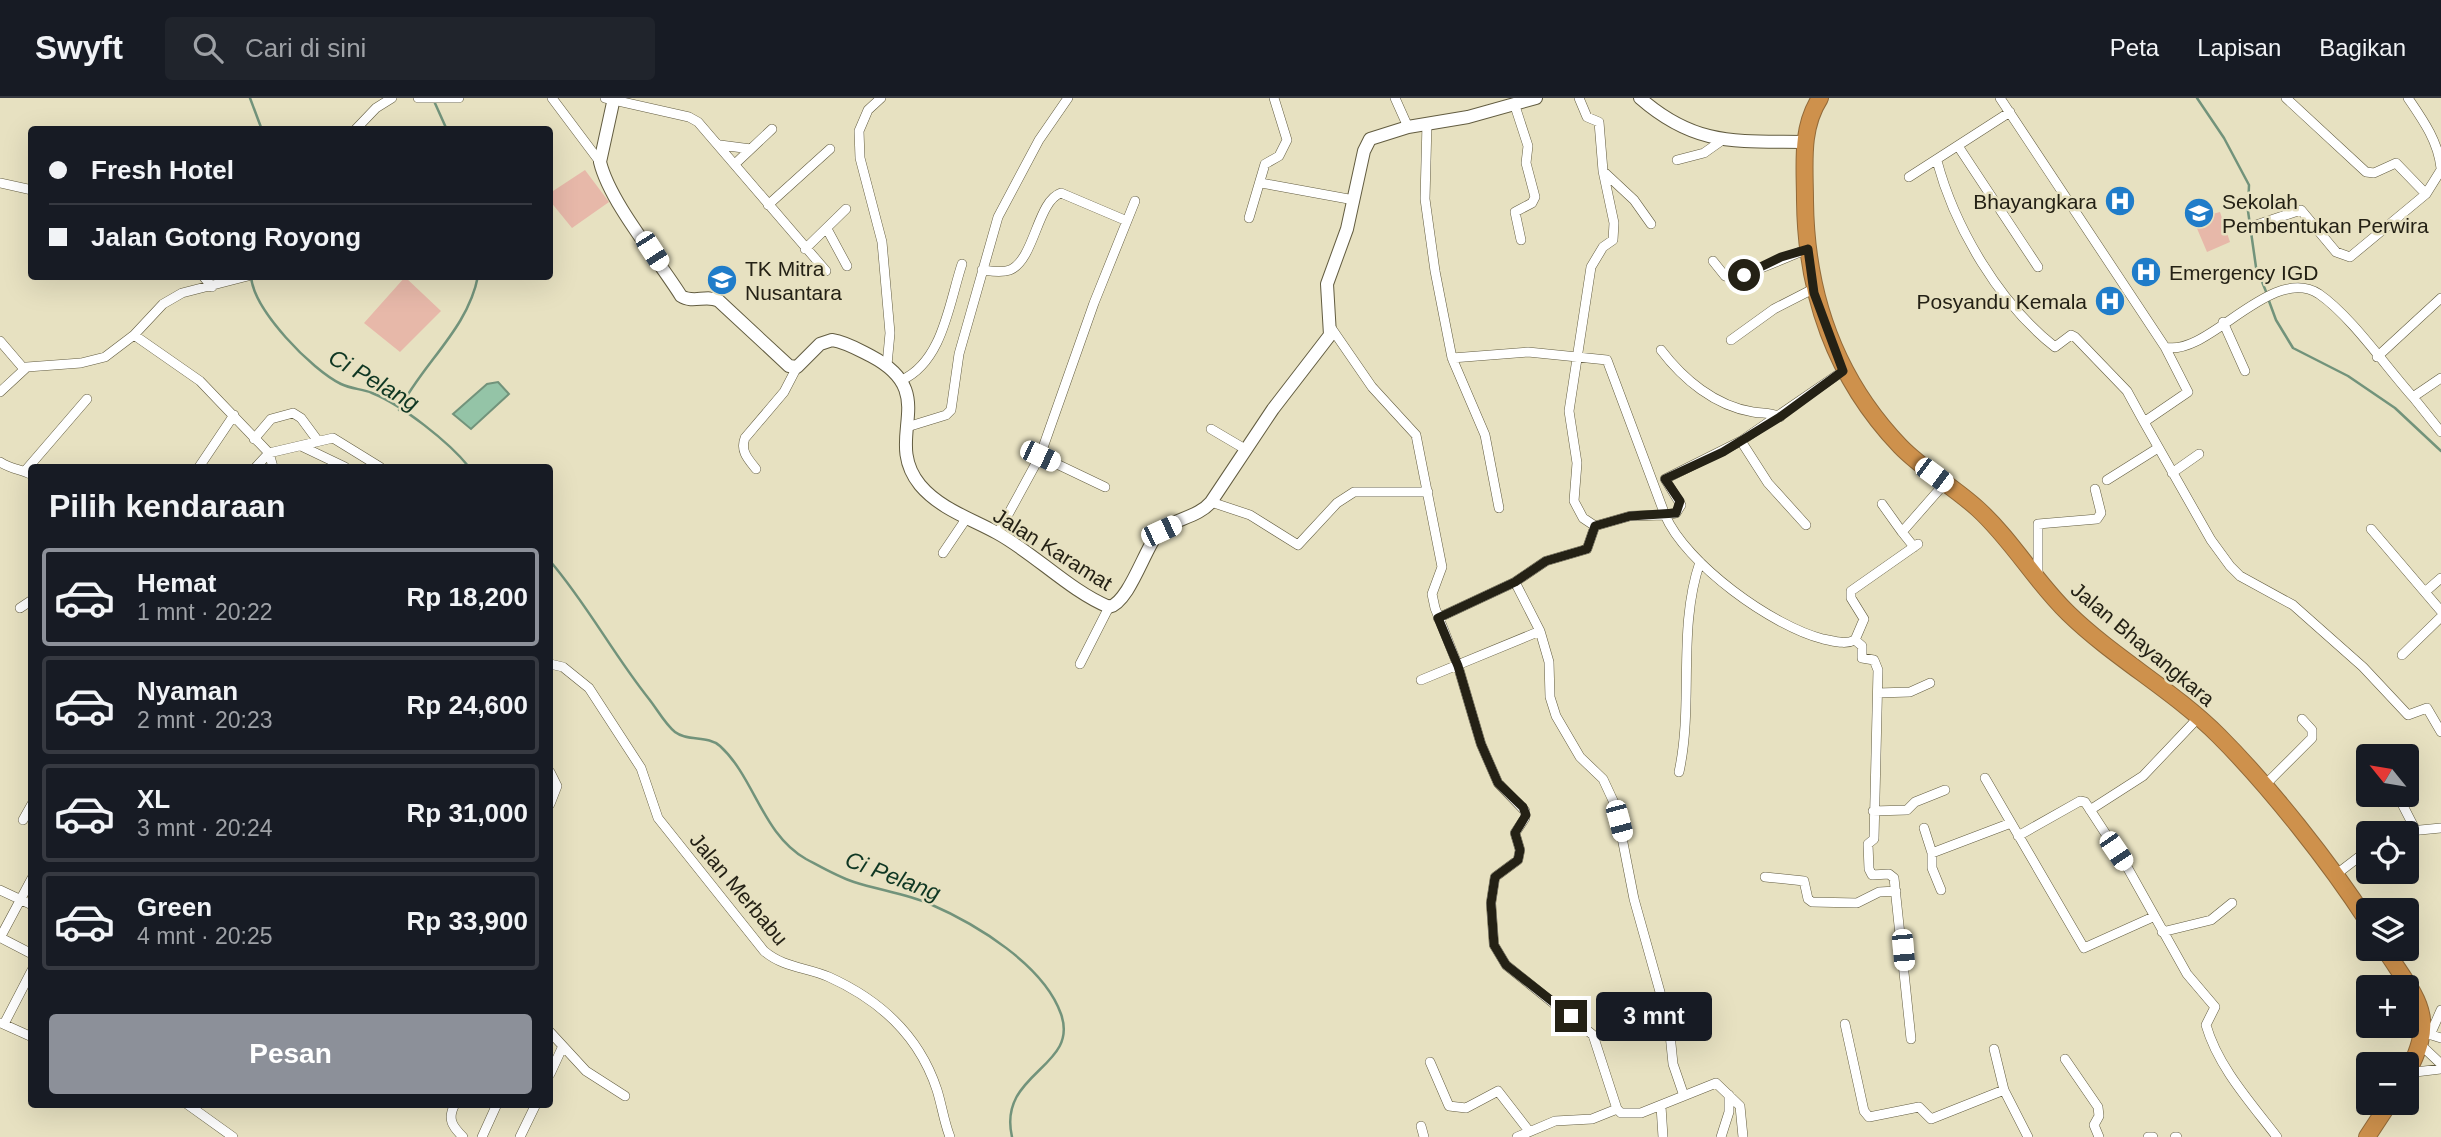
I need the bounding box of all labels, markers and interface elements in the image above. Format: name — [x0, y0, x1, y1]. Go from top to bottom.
search box — [165, 17, 655, 80]
text: Swyft — [35, 29, 123, 66]
icon: search — [189, 29, 227, 67]
text: Cari di sini — [245, 33, 366, 63]
text: Peta — [2110, 34, 2159, 61]
text: Lapisan — [2197, 34, 2281, 61]
text: Bagikan — [2319, 34, 2406, 61]
text: Fresh Hotel — [91, 155, 234, 185]
hospital icon: Bhayangkara — [2103, 184, 2137, 218]
place label: Bhayangkara — [1973, 190, 2097, 213]
place label: Sekolah Pembentukan Perwira — [2222, 190, 2429, 237]
school or university icon: Sekolah Pembentukan Perwira — [2182, 196, 2216, 230]
text: Jalan Gotong Royong — [91, 222, 361, 252]
car — [632, 228, 673, 274]
hospital icon: Emergency IGD — [2129, 255, 2163, 289]
place label: TK Mitra Nusantara — [745, 257, 842, 304]
route start — [1728, 259, 1760, 291]
place label: Emergency IGD — [2169, 261, 2318, 284]
school or university icon: TK Mitra Nusantara — [705, 263, 739, 297]
hospital icon: Posyandu Kemala — [2093, 284, 2127, 318]
place label: Posyandu Kemala — [1917, 290, 2087, 313]
water label: Ci Pelang — [324, 344, 424, 416]
car — [1017, 438, 1064, 474]
car — [1911, 454, 1958, 496]
text: Pilih kendaraan — [49, 488, 286, 524]
street label: Jalan Karamat — [989, 503, 1117, 595]
car — [1138, 513, 1185, 549]
icon: car — [53, 566, 116, 629]
text: Hemat — [137, 568, 216, 598]
street label: Jalan Bhayangkara — [2067, 577, 2220, 711]
text: Rp 18,200 — [407, 582, 528, 612]
text: 1 mnt · 20:22 — [137, 599, 273, 625]
icon: car — [53, 674, 116, 737]
text: Nyaman — [137, 676, 238, 706]
text: Rp 24,600 — [407, 690, 528, 720]
text: 2 mnt · 20:23 — [137, 707, 273, 733]
north arrow — [2356, 744, 2418, 807]
map controls — [2356, 744, 2419, 1115]
icon: car — [53, 782, 116, 845]
text: XL — [137, 784, 170, 814]
text: Rp 31,000 — [407, 798, 528, 828]
car — [1604, 798, 1635, 844]
text: 3 mnt · 20:24 — [137, 815, 273, 841]
button: locate — [2356, 821, 2419, 884]
street label: Jalan Merbabu — [686, 828, 792, 950]
car — [2096, 828, 2137, 874]
water label: Ci Pelang — [842, 846, 944, 906]
icon: car — [53, 890, 116, 953]
text: Green — [137, 892, 212, 922]
button: layers — [2356, 898, 2419, 961]
text: Rp 33,900 — [407, 906, 528, 936]
text: 4 mnt · 20:25 — [137, 923, 273, 949]
car — [1891, 928, 1916, 972]
button: + — [2356, 975, 2419, 1038]
callout: 3 mnt — [1596, 992, 1711, 1040]
route end — [1555, 1000, 1587, 1032]
text: 3 mnt — [1623, 1003, 1685, 1029]
button: Pesan — [49, 1014, 532, 1094]
button: − — [2356, 1052, 2419, 1115]

